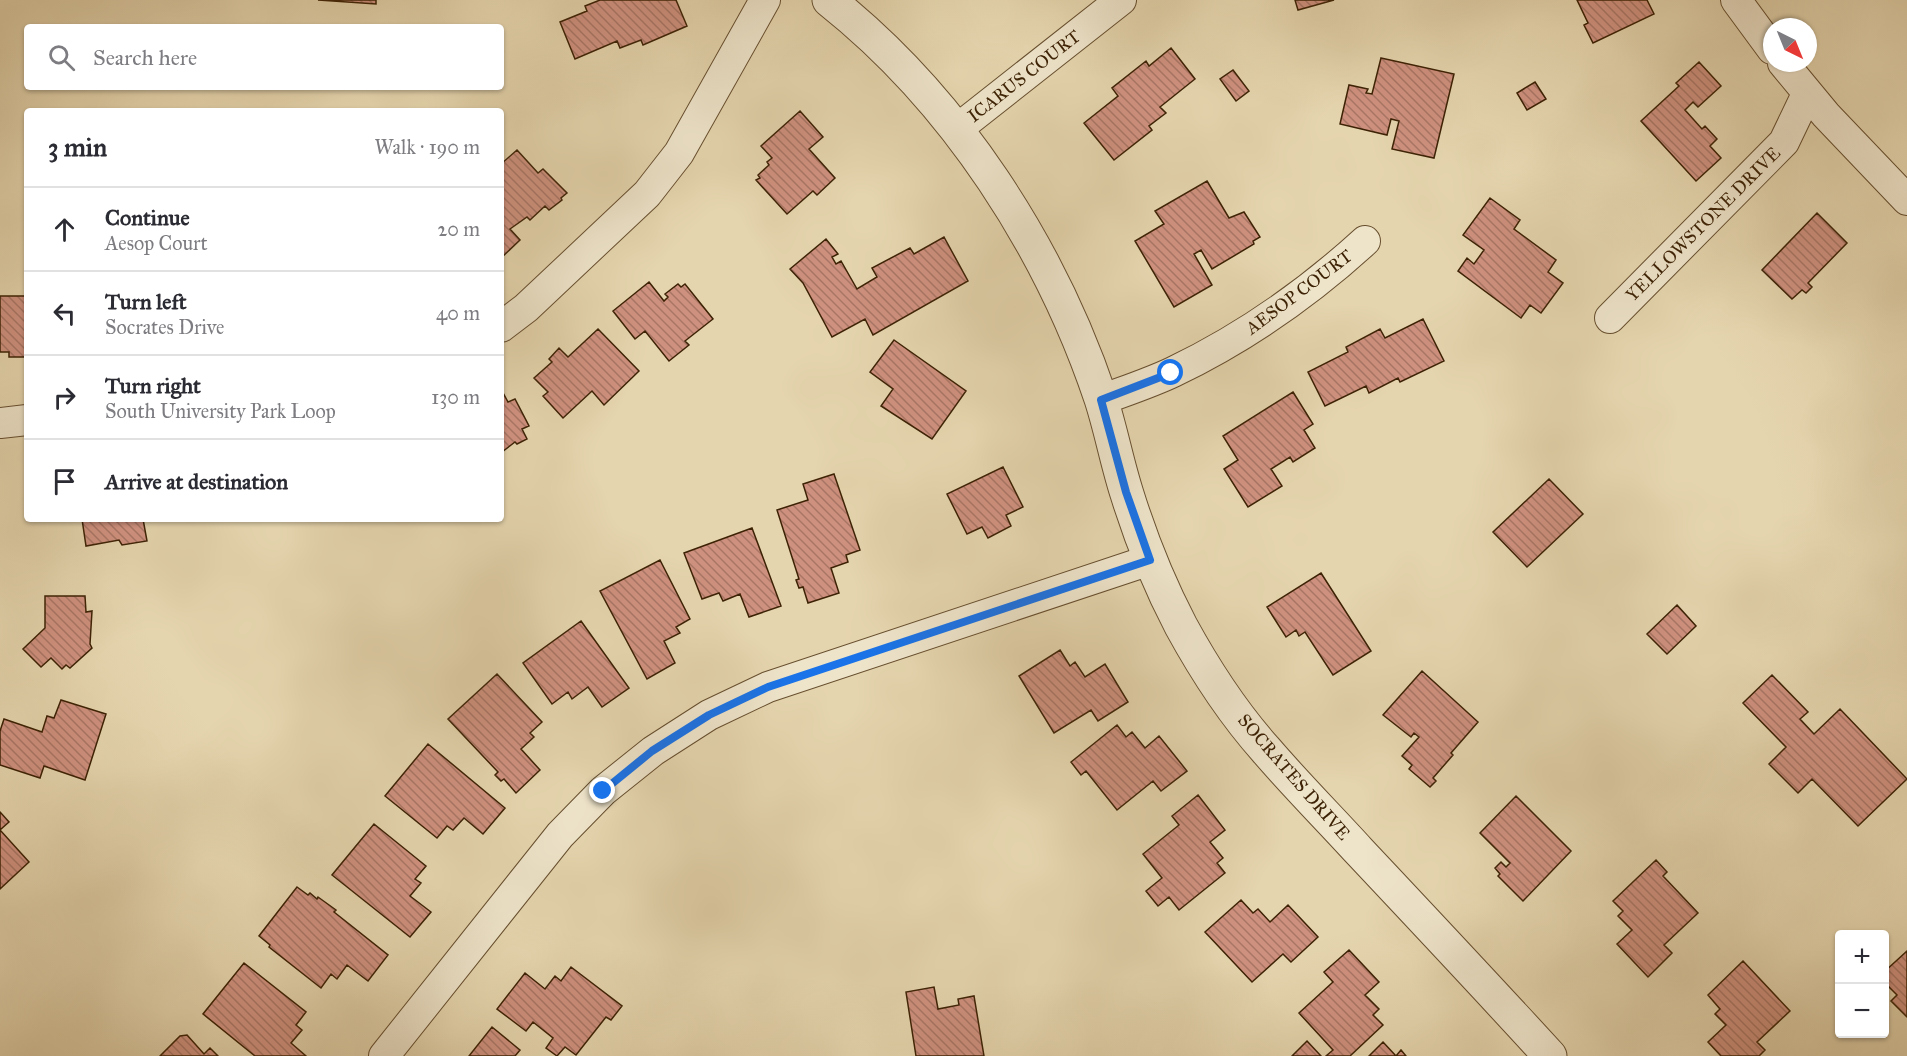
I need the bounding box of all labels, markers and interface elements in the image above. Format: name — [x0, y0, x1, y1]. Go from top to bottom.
north arrow — [1763, 18, 1817, 72]
search box — [24, 24, 504, 90]
street label: ICARUS COURT — [963, 25, 1085, 127]
icon: search — [45, 41, 78, 74]
text: Search here — [93, 44, 197, 71]
text: 3 min — [48, 131, 107, 163]
text: Walk · 190 m — [375, 135, 480, 159]
street label: YELLOWSTONE DRIVE — [1621, 142, 1785, 306]
text: Continue — [105, 204, 190, 231]
icon: ahead — [48, 213, 81, 246]
text: 20 m — [437, 217, 480, 241]
text: Aesop Court — [105, 231, 208, 255]
street label: AESOP COURT — [1241, 245, 1357, 340]
text: Turn left — [105, 288, 187, 315]
icon: left — [48, 297, 81, 330]
text: 40 m — [436, 301, 480, 325]
text: Socrates Drive — [105, 315, 224, 339]
route start — [1157, 359, 1183, 385]
text: Turn right — [105, 372, 201, 399]
icon: right — [48, 381, 81, 414]
text: 130 m — [431, 385, 480, 409]
text: South University Park Loop — [105, 399, 336, 423]
icon: arrive — [48, 465, 81, 498]
text: Arrive at destination — [105, 468, 288, 495]
street label: SOCRATES DRIVE — [1233, 709, 1355, 845]
route end — [589, 777, 615, 803]
map controls — [1835, 930, 1889, 1038]
button: + — [1835, 930, 1889, 984]
button: − — [1835, 984, 1889, 1038]

